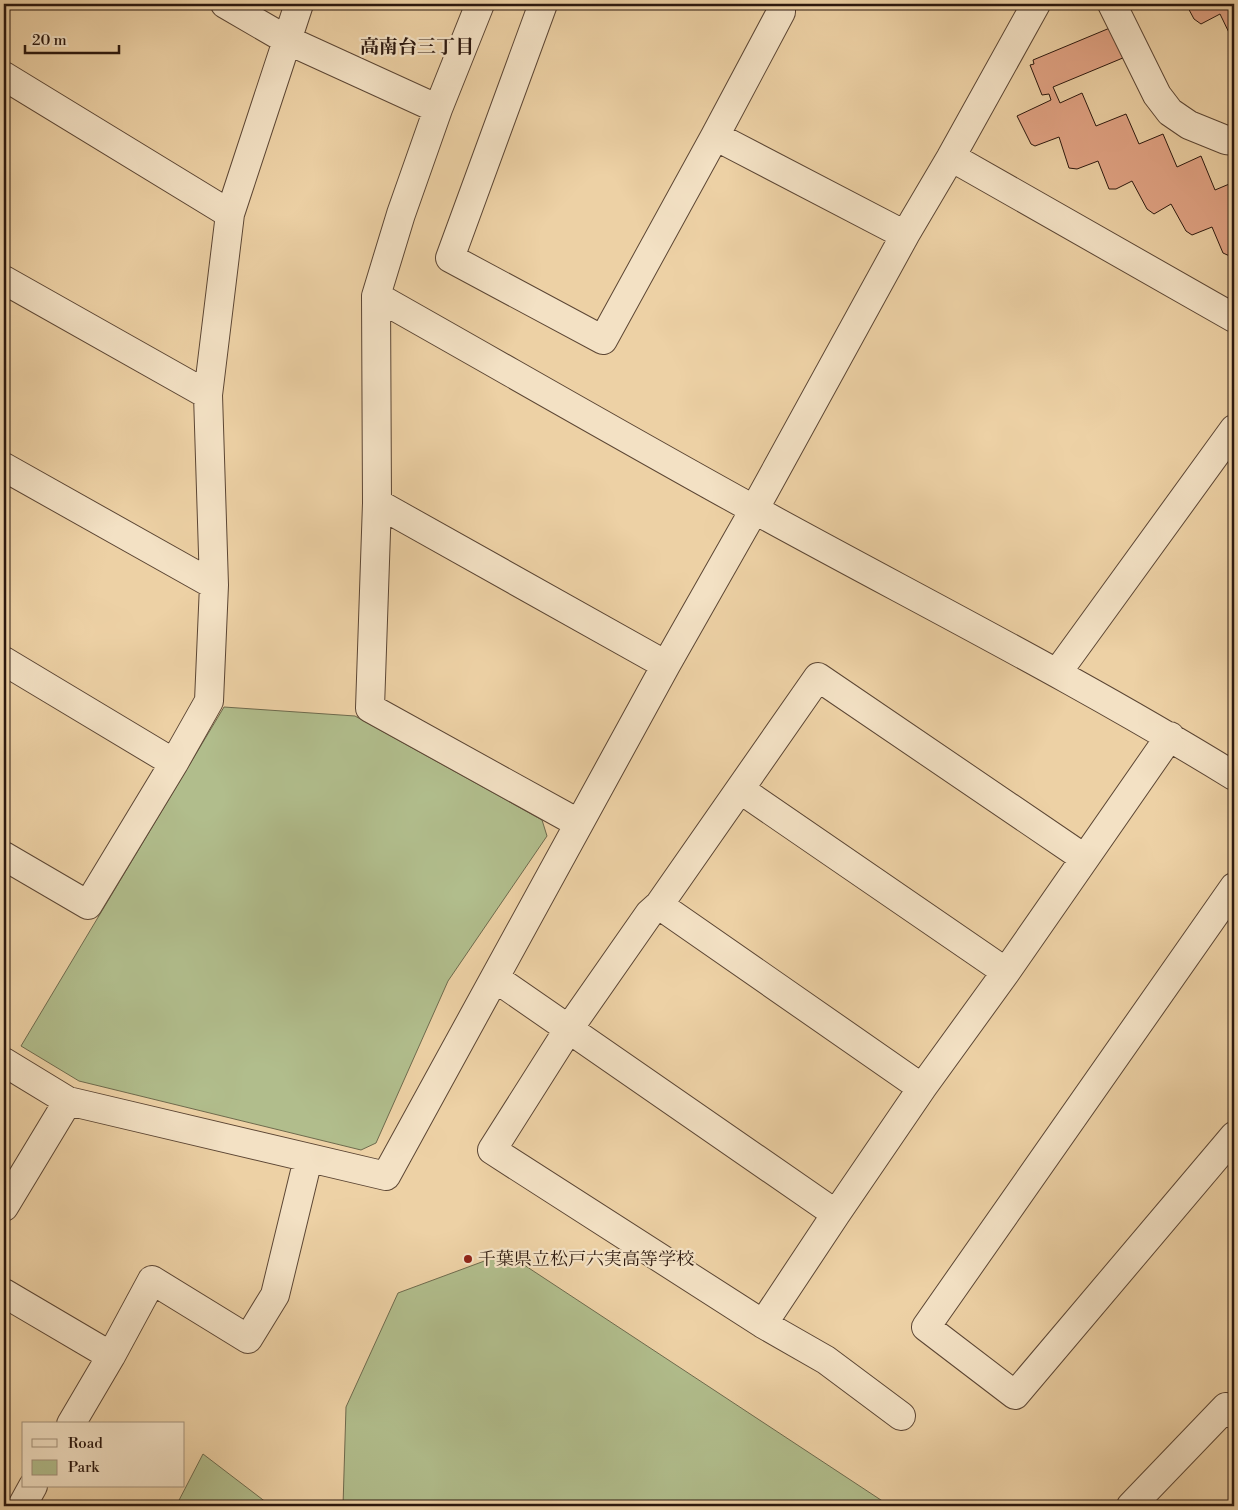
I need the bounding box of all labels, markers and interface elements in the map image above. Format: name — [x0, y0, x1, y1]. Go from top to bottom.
scale bar — [25, 22, 119, 54]
text: 20 m — [32, 31, 67, 50]
district label: 高南台三丁目 — [360, 35, 474, 59]
place label: 千葉県立松戸六実高等学校 — [478, 1248, 694, 1271]
marker: 千葉県立松戸六実高等学校 — [462, 1253, 474, 1265]
legend — [22, 1422, 185, 1488]
text: Road — [68, 1434, 103, 1453]
text: Park — [68, 1458, 100, 1477]

